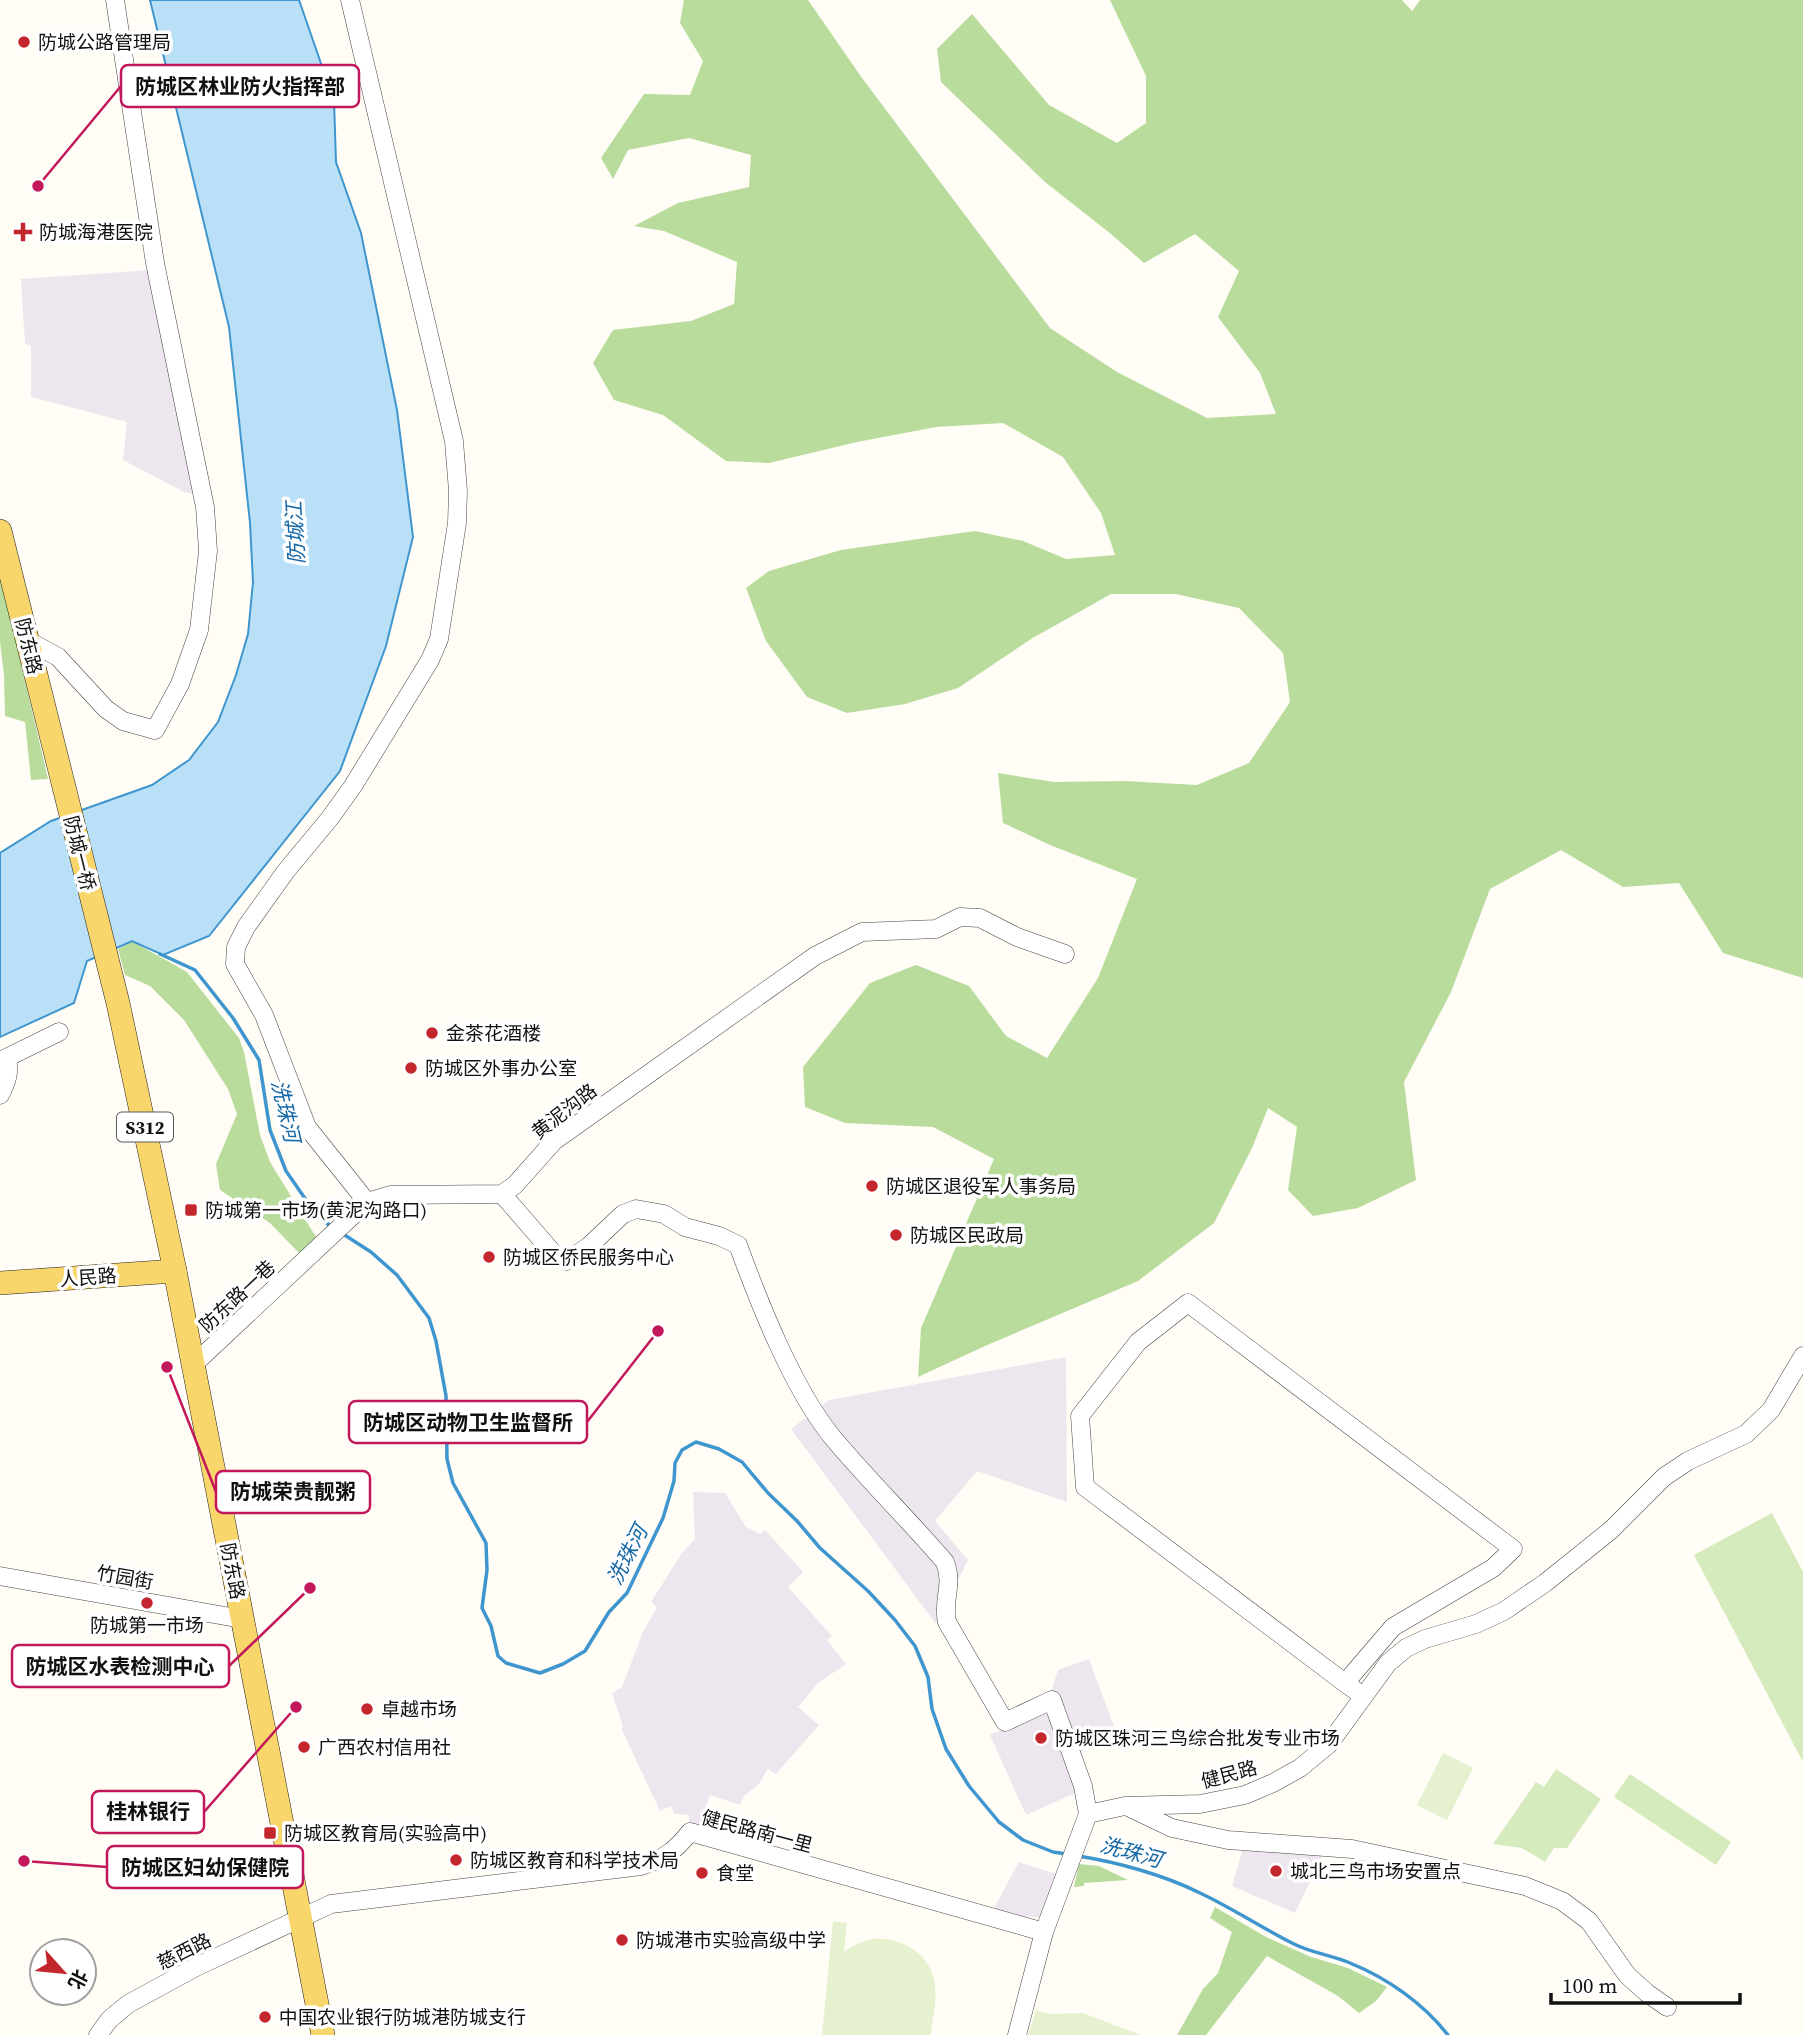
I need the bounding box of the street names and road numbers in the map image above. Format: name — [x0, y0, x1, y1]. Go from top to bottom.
street label: 防东路 — [9, 615, 49, 677]
street label: 防城一桥 — [58, 813, 102, 893]
street label: 黄泥沟路 — [526, 1077, 602, 1145]
road number: S312 — [117, 1112, 173, 1142]
street label: 防东路一巷 — [193, 1254, 281, 1338]
street label: 人民路 — [59, 1262, 117, 1292]
street label: 防东路 — [215, 1541, 251, 1601]
street label: 竹园街 — [95, 1559, 155, 1595]
street label: 健民路 — [1198, 1754, 1260, 1794]
street label: 健民路南一里 — [699, 1804, 815, 1858]
street label: 慈西路 — [153, 1926, 215, 1976]

